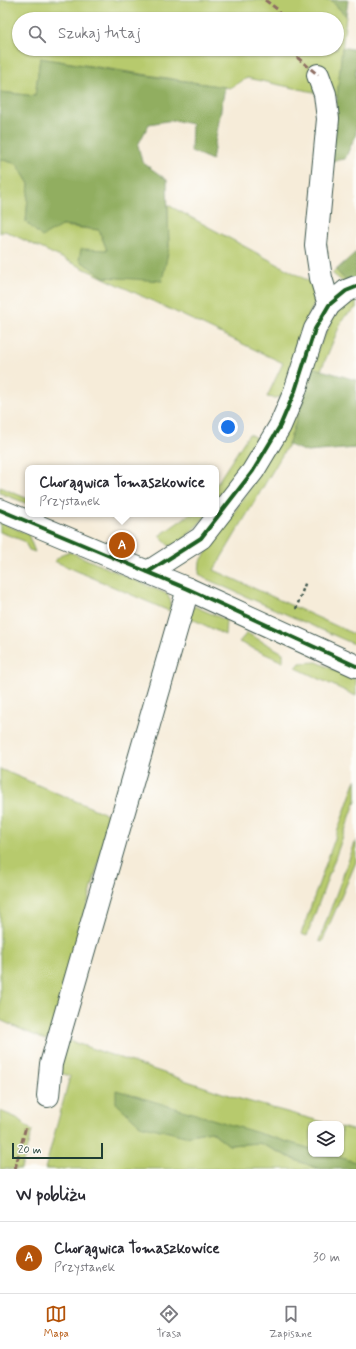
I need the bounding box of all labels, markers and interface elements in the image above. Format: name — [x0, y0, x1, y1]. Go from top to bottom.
search box — [12, 12, 344, 56]
icon: search — [26, 23, 48, 45]
text: Szukaj tutaj — [58, 24, 141, 44]
your location — [218, 417, 238, 437]
popup — [25, 465, 219, 517]
text: Chorągwica Tomaszkowice — [39, 473, 205, 493]
text: Przystanek — [39, 493, 100, 510]
pin: A — [109, 530, 135, 560]
map controls — [308, 1121, 344, 1157]
button: layers — [308, 1121, 344, 1157]
scale bar — [12, 1141, 103, 1160]
text: 20 m — [18, 1143, 41, 1157]
text: W pobliżu — [16, 1184, 85, 1206]
text: Chorągwica Tomaszkowice — [54, 1239, 220, 1259]
text: A — [25, 1249, 33, 1266]
text: 30 m — [313, 1249, 340, 1266]
text: Przystanek — [54, 1259, 115, 1276]
tab: Mapa — [44, 1303, 69, 1341]
tab: Trasa — [157, 1303, 181, 1341]
tab: Zapisane — [269, 1303, 312, 1341]

